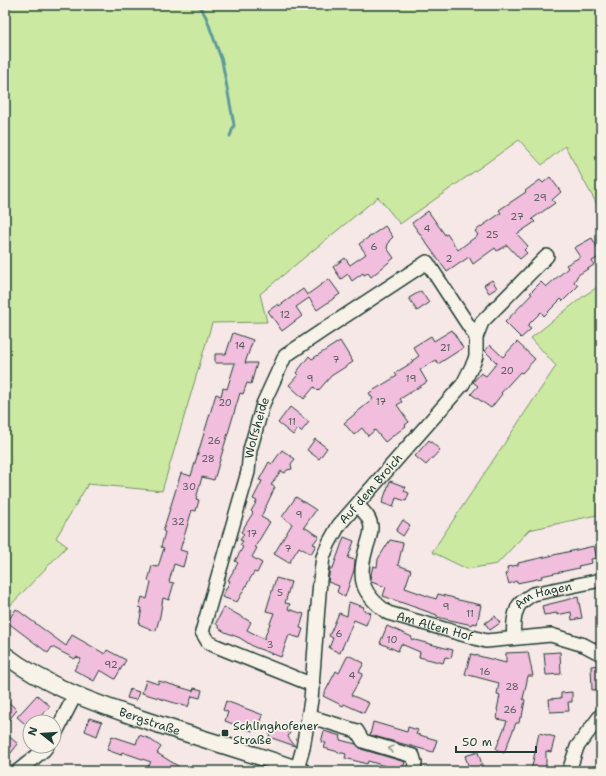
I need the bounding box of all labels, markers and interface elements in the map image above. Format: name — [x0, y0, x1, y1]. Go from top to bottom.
house number: 29 — [533, 191, 547, 204]
house number: 27 — [510, 210, 524, 223]
house number: 4 — [424, 222, 431, 235]
house number: 25 — [486, 228, 498, 241]
house number: 6 — [371, 240, 378, 253]
house number: 2 — [446, 252, 453, 265]
house number: 12 — [280, 308, 290, 321]
house number: 14 — [235, 339, 245, 352]
house number: 21 — [440, 341, 450, 354]
house number: 7 — [333, 353, 340, 366]
house number: 20 — [500, 364, 514, 377]
house number: 9 — [307, 372, 314, 385]
house number: 19 — [406, 372, 416, 385]
street label: Wolfsheide — [241, 394, 273, 459]
house number: 17 — [376, 395, 386, 408]
house number: 20 — [218, 396, 232, 409]
house number: 11 — [288, 415, 296, 428]
house number: 26 — [207, 434, 221, 447]
street label: Auf dem Broich — [336, 450, 406, 527]
house number: 28 — [201, 452, 215, 465]
house number: 30 — [182, 480, 196, 493]
house number: 9 — [296, 508, 303, 521]
house number: 32 — [171, 515, 185, 528]
house number: 17 — [247, 527, 257, 540]
house number: 7 — [285, 542, 292, 555]
street label: Am Hagen — [511, 578, 573, 612]
house number: 5 — [277, 586, 283, 599]
house number: 9 — [443, 600, 450, 613]
house number: 11 — [466, 607, 474, 620]
street label: Am Alten Hof — [395, 608, 475, 645]
house number: 6 — [336, 627, 343, 640]
house number: 10 — [387, 633, 397, 646]
house number: 3 — [267, 638, 274, 651]
house number: 92 — [104, 658, 118, 671]
house number: 16 — [480, 665, 490, 678]
house number: 4 — [349, 669, 356, 682]
house number: 28 — [505, 680, 519, 693]
house number: 26 — [503, 703, 517, 716]
street label: Bergstraße — [117, 704, 183, 739]
north arrow — [22, 714, 62, 754]
place label: Schlinghofener Straße — [233, 718, 319, 748]
text: N — [24, 725, 41, 738]
marker: Schlinghofener Straße — [220, 728, 230, 738]
scale bar — [456, 728, 536, 754]
text: 50 m — [462, 734, 492, 750]
one-way arrow — [388, 745, 394, 753]

